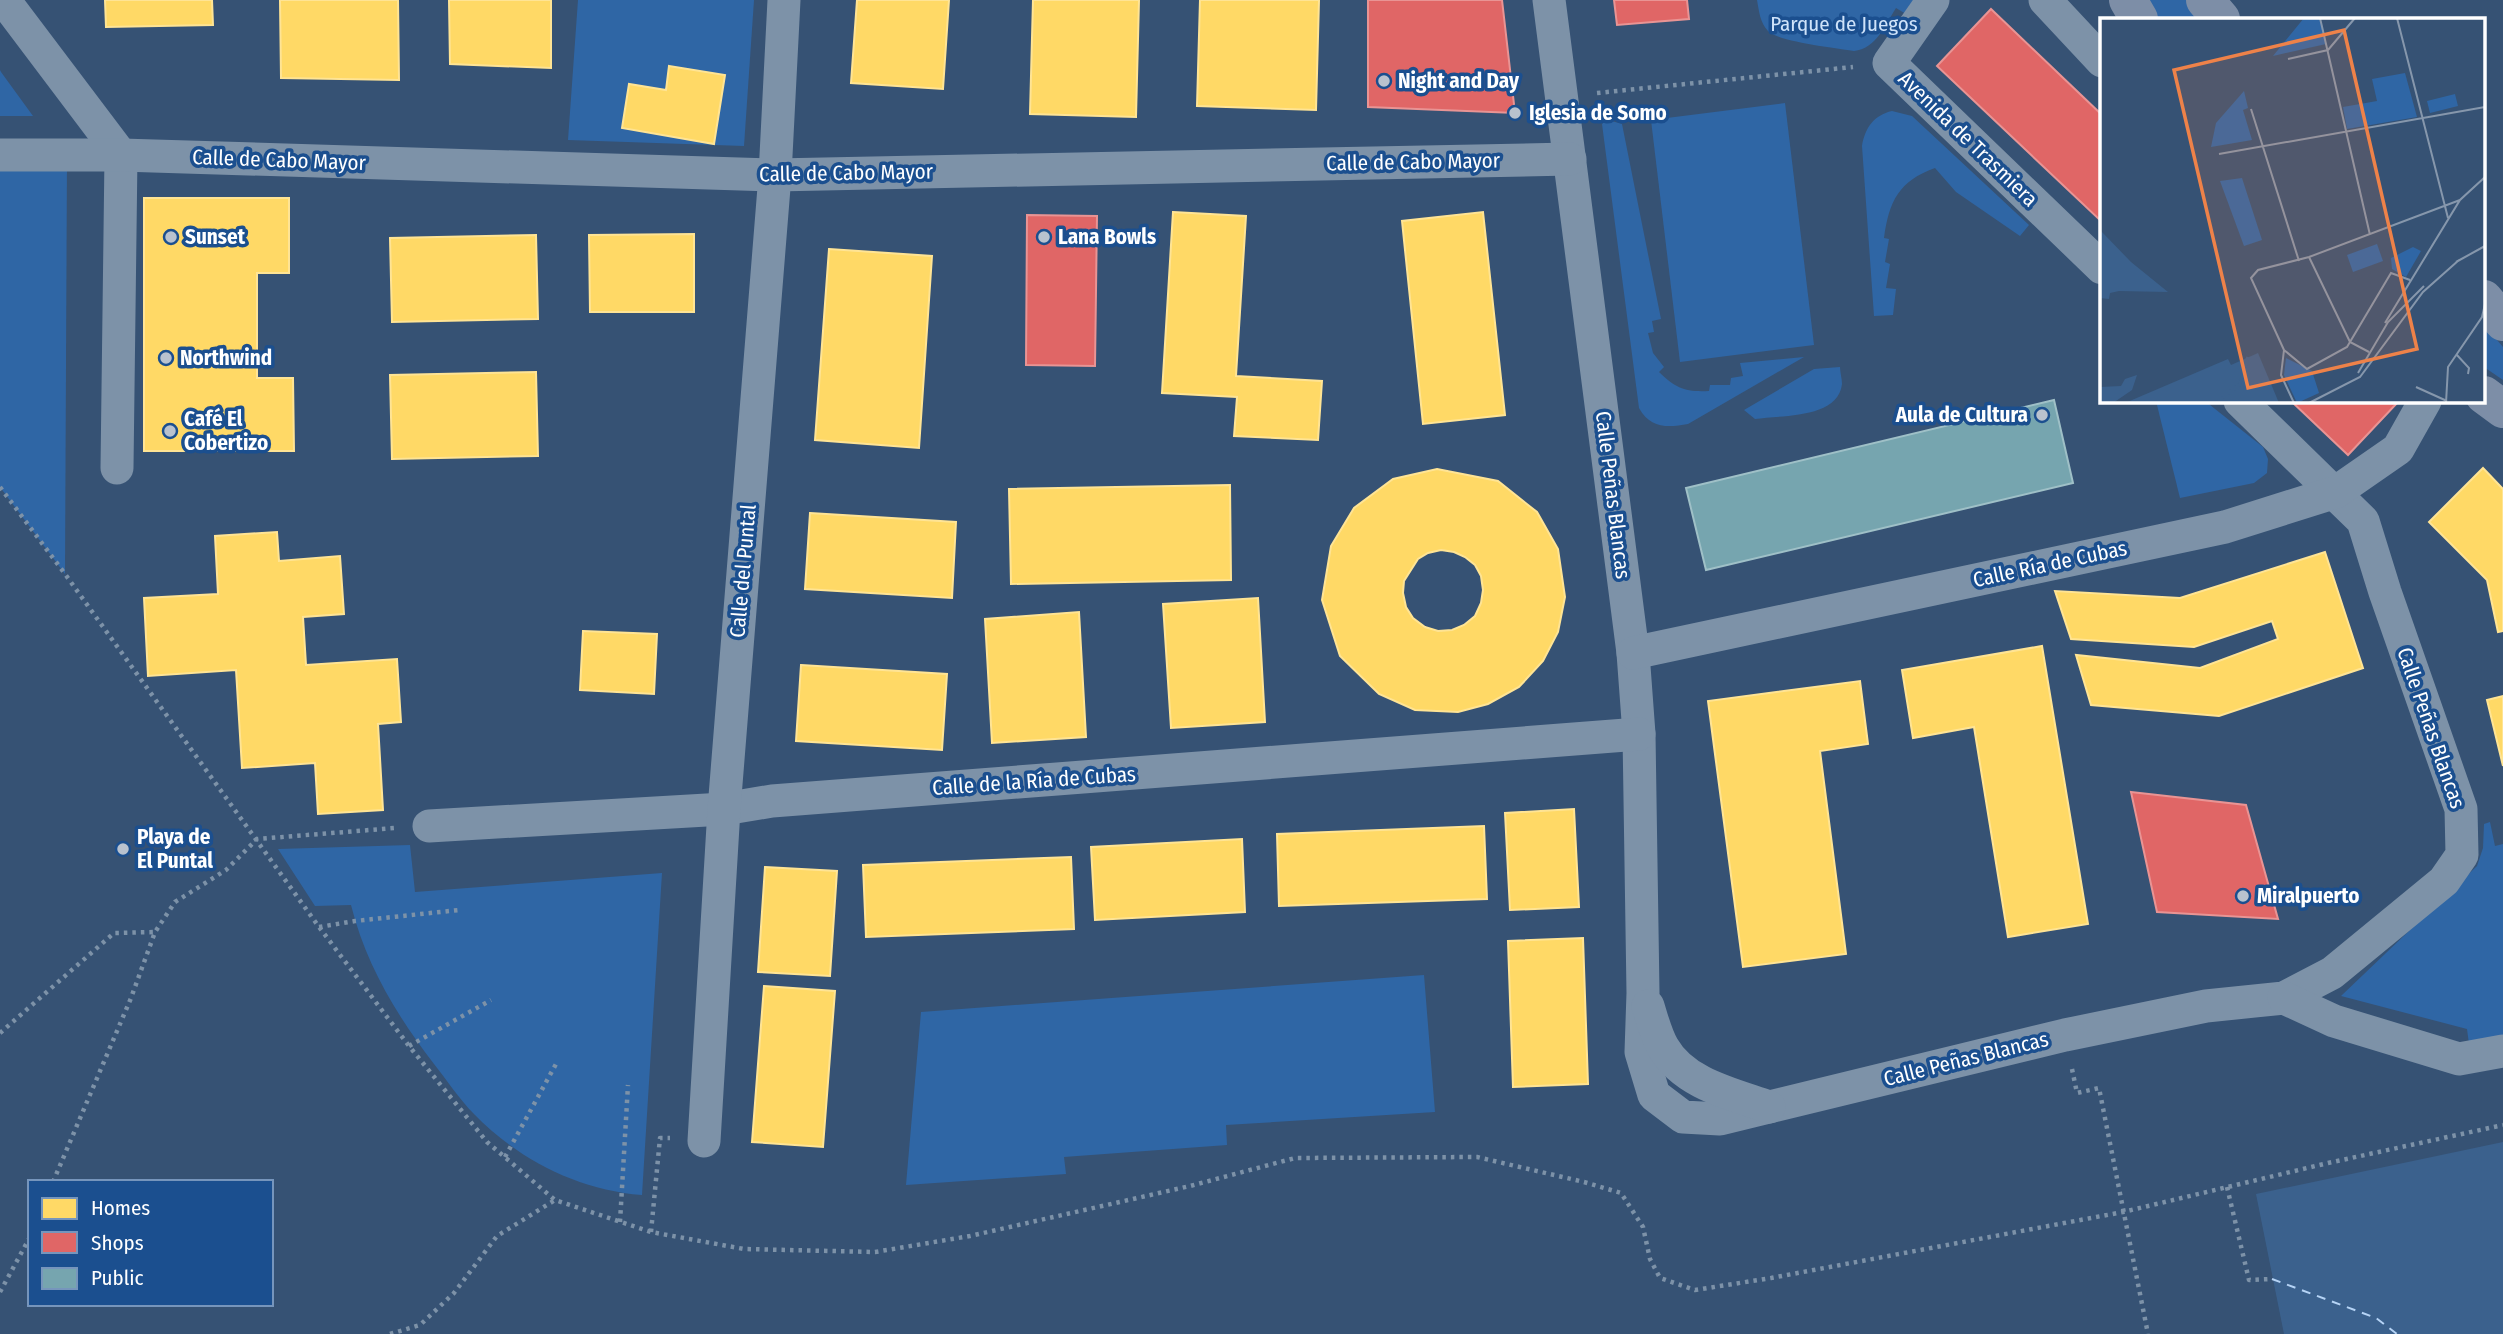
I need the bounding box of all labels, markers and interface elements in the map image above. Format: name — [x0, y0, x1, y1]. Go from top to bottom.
park label: Parque de Juegos — [1770, 11, 1918, 37]
inset map — [2100, 18, 2486, 402]
street label: Avenida de Trasmiera — [1893, 66, 2043, 212]
place label: Night and Day — [1398, 68, 1520, 94]
marker: Night and Day — [1376, 73, 1392, 89]
place label: Iglesia de Somo — [1529, 100, 1667, 126]
marker: Iglesia de Somo — [1507, 105, 1523, 121]
street label: Calle de Cabo Mayor — [192, 144, 367, 176]
street label: Calle de Cabo Mayor — [1326, 147, 1501, 177]
street label: Calle de Cabo Mayor — [759, 158, 934, 188]
place label: Sunset — [185, 224, 246, 250]
place label: Lana Bowls — [1058, 224, 1156, 250]
marker: Sunset — [163, 229, 179, 245]
marker: Lana Bowls — [1036, 229, 1052, 245]
place label: Northwind — [180, 345, 272, 371]
marker: Northwind — [158, 350, 174, 366]
place label: Aula de Cultura — [1895, 402, 2028, 428]
place label: Café El Cobertizo — [184, 406, 268, 456]
marker: Aula de Cultura — [2034, 407, 2050, 423]
street label: Calle Peñas Blancas — [1590, 410, 1636, 580]
marker: Café El Cobertizo — [162, 423, 178, 439]
street label: Calle del Puntal — [724, 503, 762, 639]
street label: Calle Ría de Cubas — [1971, 535, 2129, 593]
street label: Calle Peñas Blancas — [2391, 644, 2471, 812]
street label: Calle de la Ría de Cubas — [931, 761, 1137, 801]
place label: Playa de El Puntal — [137, 824, 213, 874]
marker: Playa de El Puntal — [115, 841, 131, 857]
place label: Miralpuerto — [2257, 883, 2359, 909]
marker: Miralpuerto — [2235, 888, 2251, 904]
street label: Calle Peñas Blancas — [1881, 1026, 2051, 1092]
legend — [28, 1180, 273, 1306]
text: Homes — [91, 1195, 150, 1221]
text: Shops — [91, 1230, 144, 1256]
text: Public — [91, 1265, 143, 1291]

